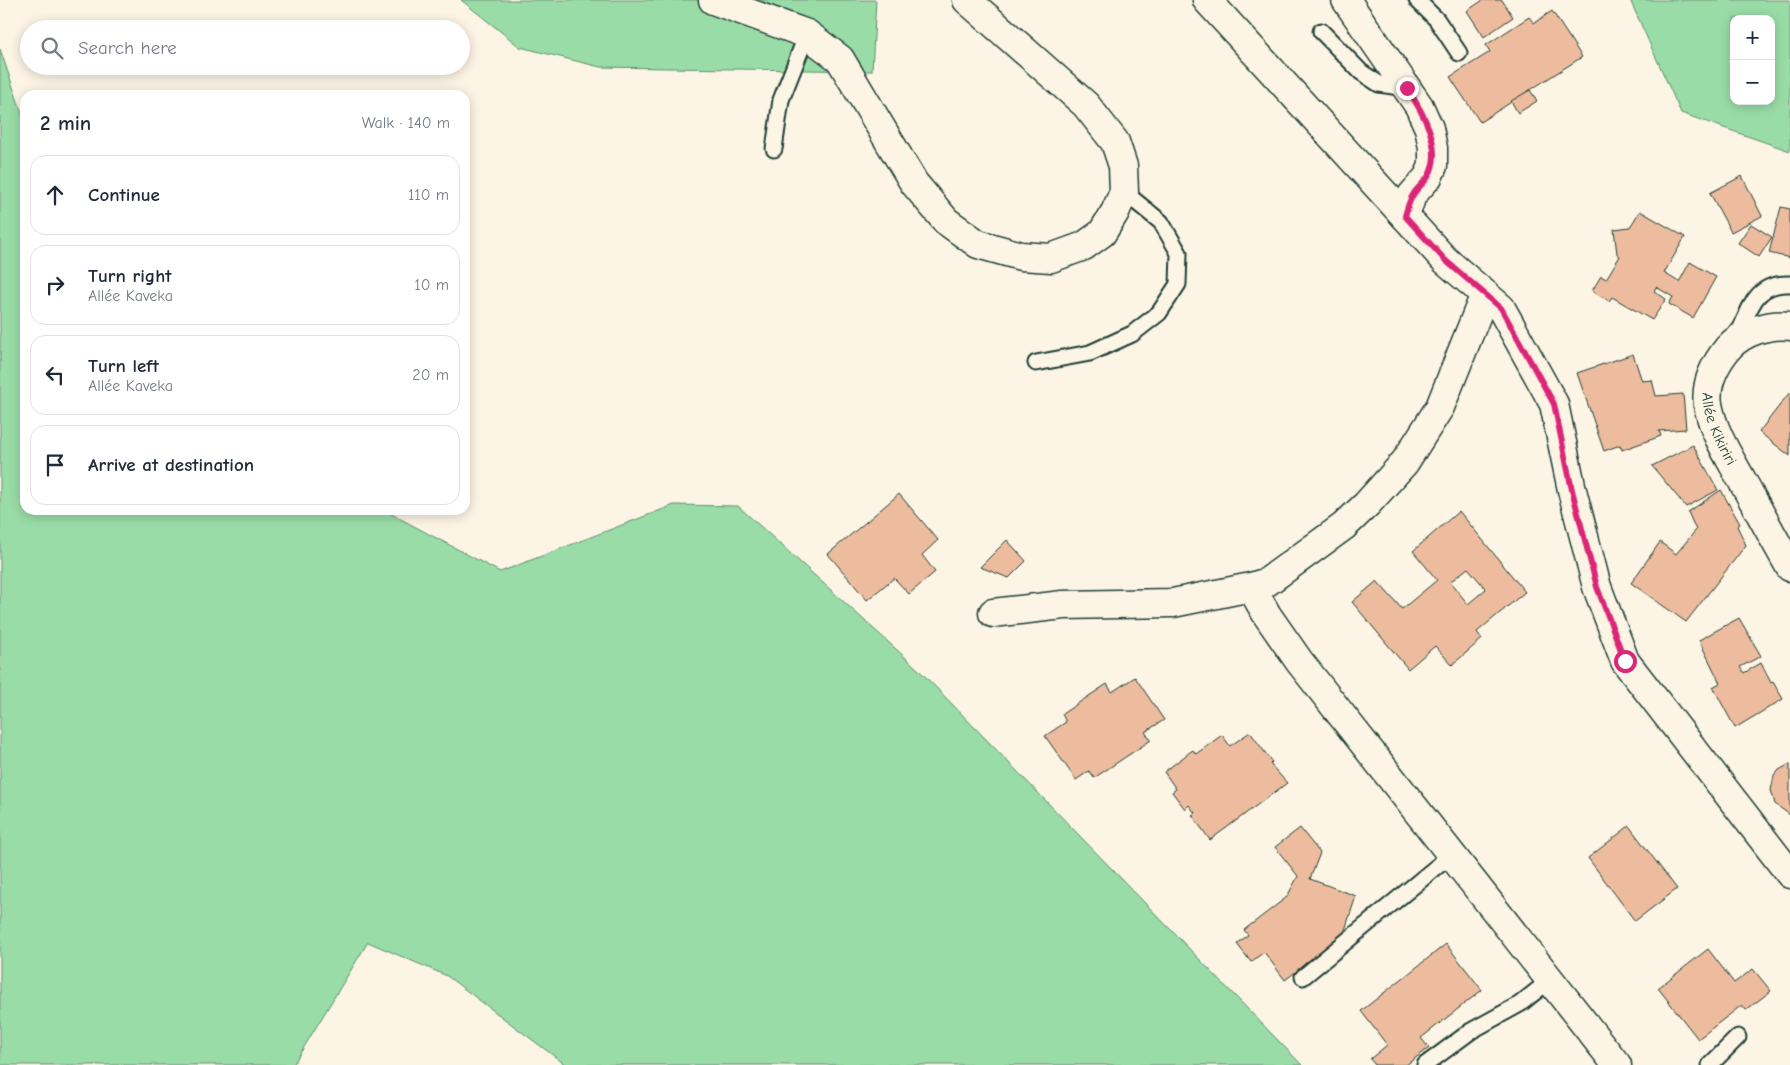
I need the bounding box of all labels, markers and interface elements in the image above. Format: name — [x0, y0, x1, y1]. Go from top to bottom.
map controls — [1730, 15, 1775, 105]
button: + — [1730, 15, 1775, 60]
search box — [20, 20, 470, 75]
icon: search — [38, 34, 66, 62]
text: Search here — [78, 37, 177, 59]
button: − — [1730, 60, 1775, 105]
route end — [1396, 77, 1419, 100]
text: 2 min — [40, 111, 91, 135]
text: Walk · 140 m — [362, 114, 450, 132]
icon: ahead — [41, 181, 69, 209]
text: Continue — [88, 184, 160, 206]
text: 110 m — [408, 186, 449, 204]
text: Turn right — [88, 265, 172, 287]
icon: right — [41, 271, 69, 299]
text: 10 m — [414, 276, 449, 294]
text: Allée Kaveka — [88, 287, 173, 305]
text: Turn left — [88, 355, 159, 377]
icon: left — [41, 361, 69, 389]
text: 20 m — [412, 366, 449, 384]
text: Allée Kaveka — [88, 377, 173, 395]
street label: Allée Kikiriri — [1698, 392, 1741, 468]
icon: arrive — [41, 451, 69, 479]
text: Arrive at destination — [88, 454, 254, 476]
route start — [1614, 650, 1637, 673]

